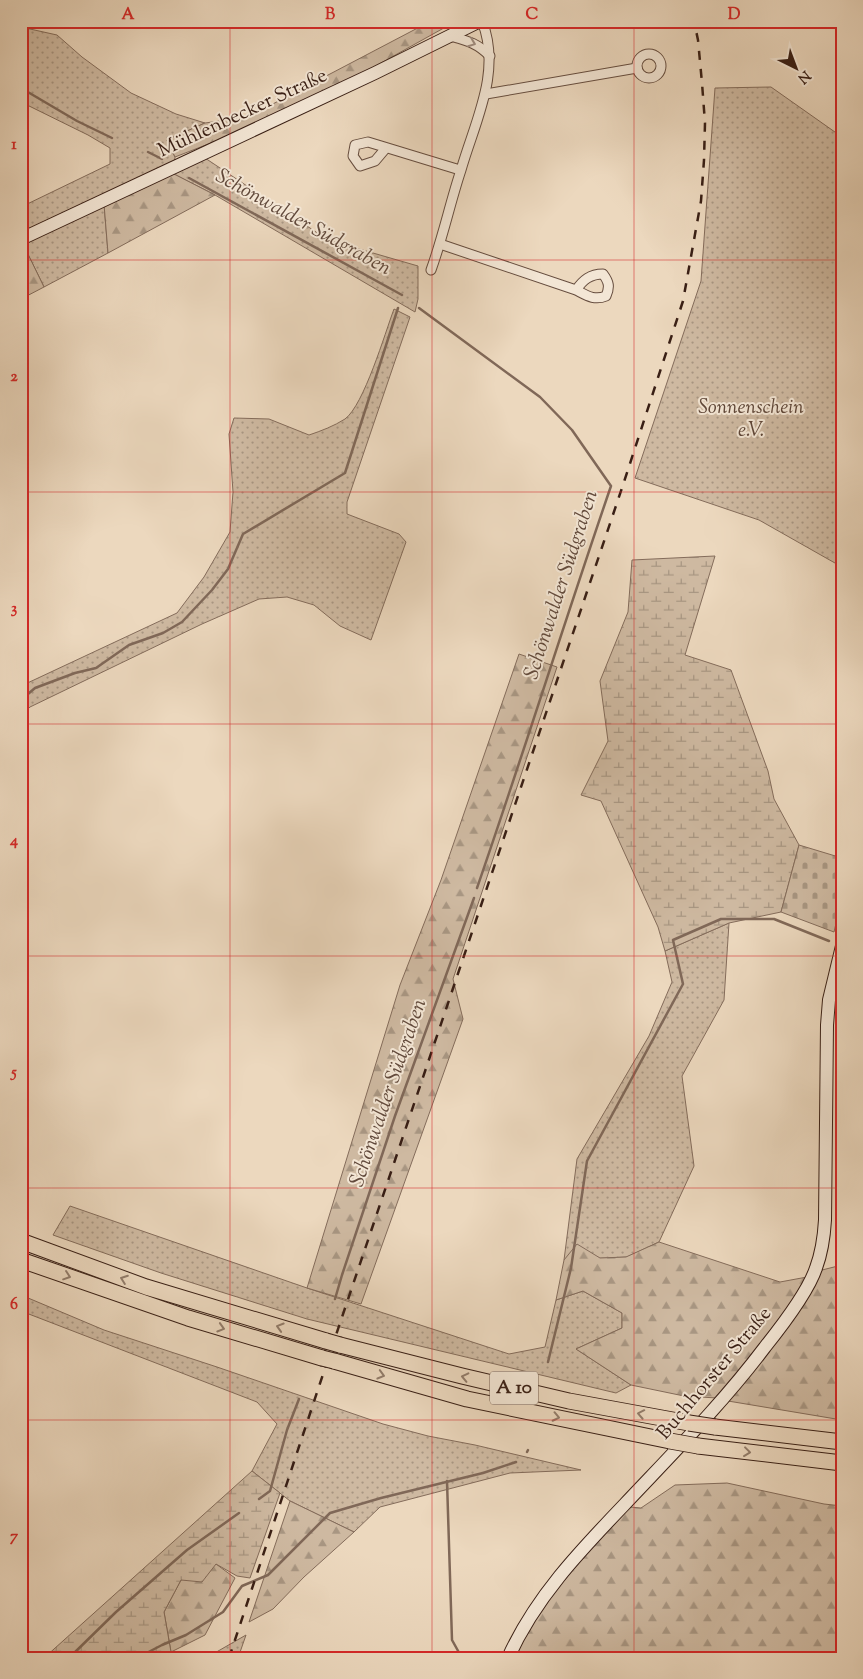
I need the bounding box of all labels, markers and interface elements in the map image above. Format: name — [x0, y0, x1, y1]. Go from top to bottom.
text: A — [122, 4, 135, 27]
text: B — [325, 4, 335, 27]
text: C — [526, 4, 539, 27]
text: D — [728, 4, 741, 27]
one-way arrow — [467, 37, 476, 47]
north arrow — [770, 42, 820, 92]
street label: Mühlenbecker Straße — [154, 62, 332, 166]
text: N — [793, 65, 814, 87]
text: 1 — [11, 134, 17, 157]
water label: Schönwalder Südgraben — [210, 162, 396, 284]
text: 2 — [10, 366, 18, 389]
park label: Sonnenschein e.V. — [698, 394, 804, 446]
water label: Schönwalder Südgraben — [517, 487, 607, 683]
text: 3 — [11, 598, 18, 621]
text: 4 — [9, 830, 18, 853]
water label: Schönwalder Südgraben — [343, 995, 435, 1191]
text: 5 — [9, 1062, 17, 1085]
one-way arrow — [63, 1270, 71, 1280]
one-way arrow — [121, 1275, 129, 1285]
text: 6 — [10, 1294, 18, 1317]
street label: Buchhorster Straße — [651, 1301, 779, 1447]
one-way arrow — [217, 1322, 225, 1332]
one-way arrow — [276, 1323, 284, 1333]
one-way arrow — [377, 1369, 385, 1379]
one-way arrow — [460, 1372, 469, 1383]
road number: A 10 — [490, 1372, 538, 1405]
one-way arrow — [637, 1409, 645, 1420]
one-way arrow — [552, 1411, 561, 1422]
one-way arrow — [743, 1446, 751, 1457]
text: 7 — [10, 1526, 19, 1549]

